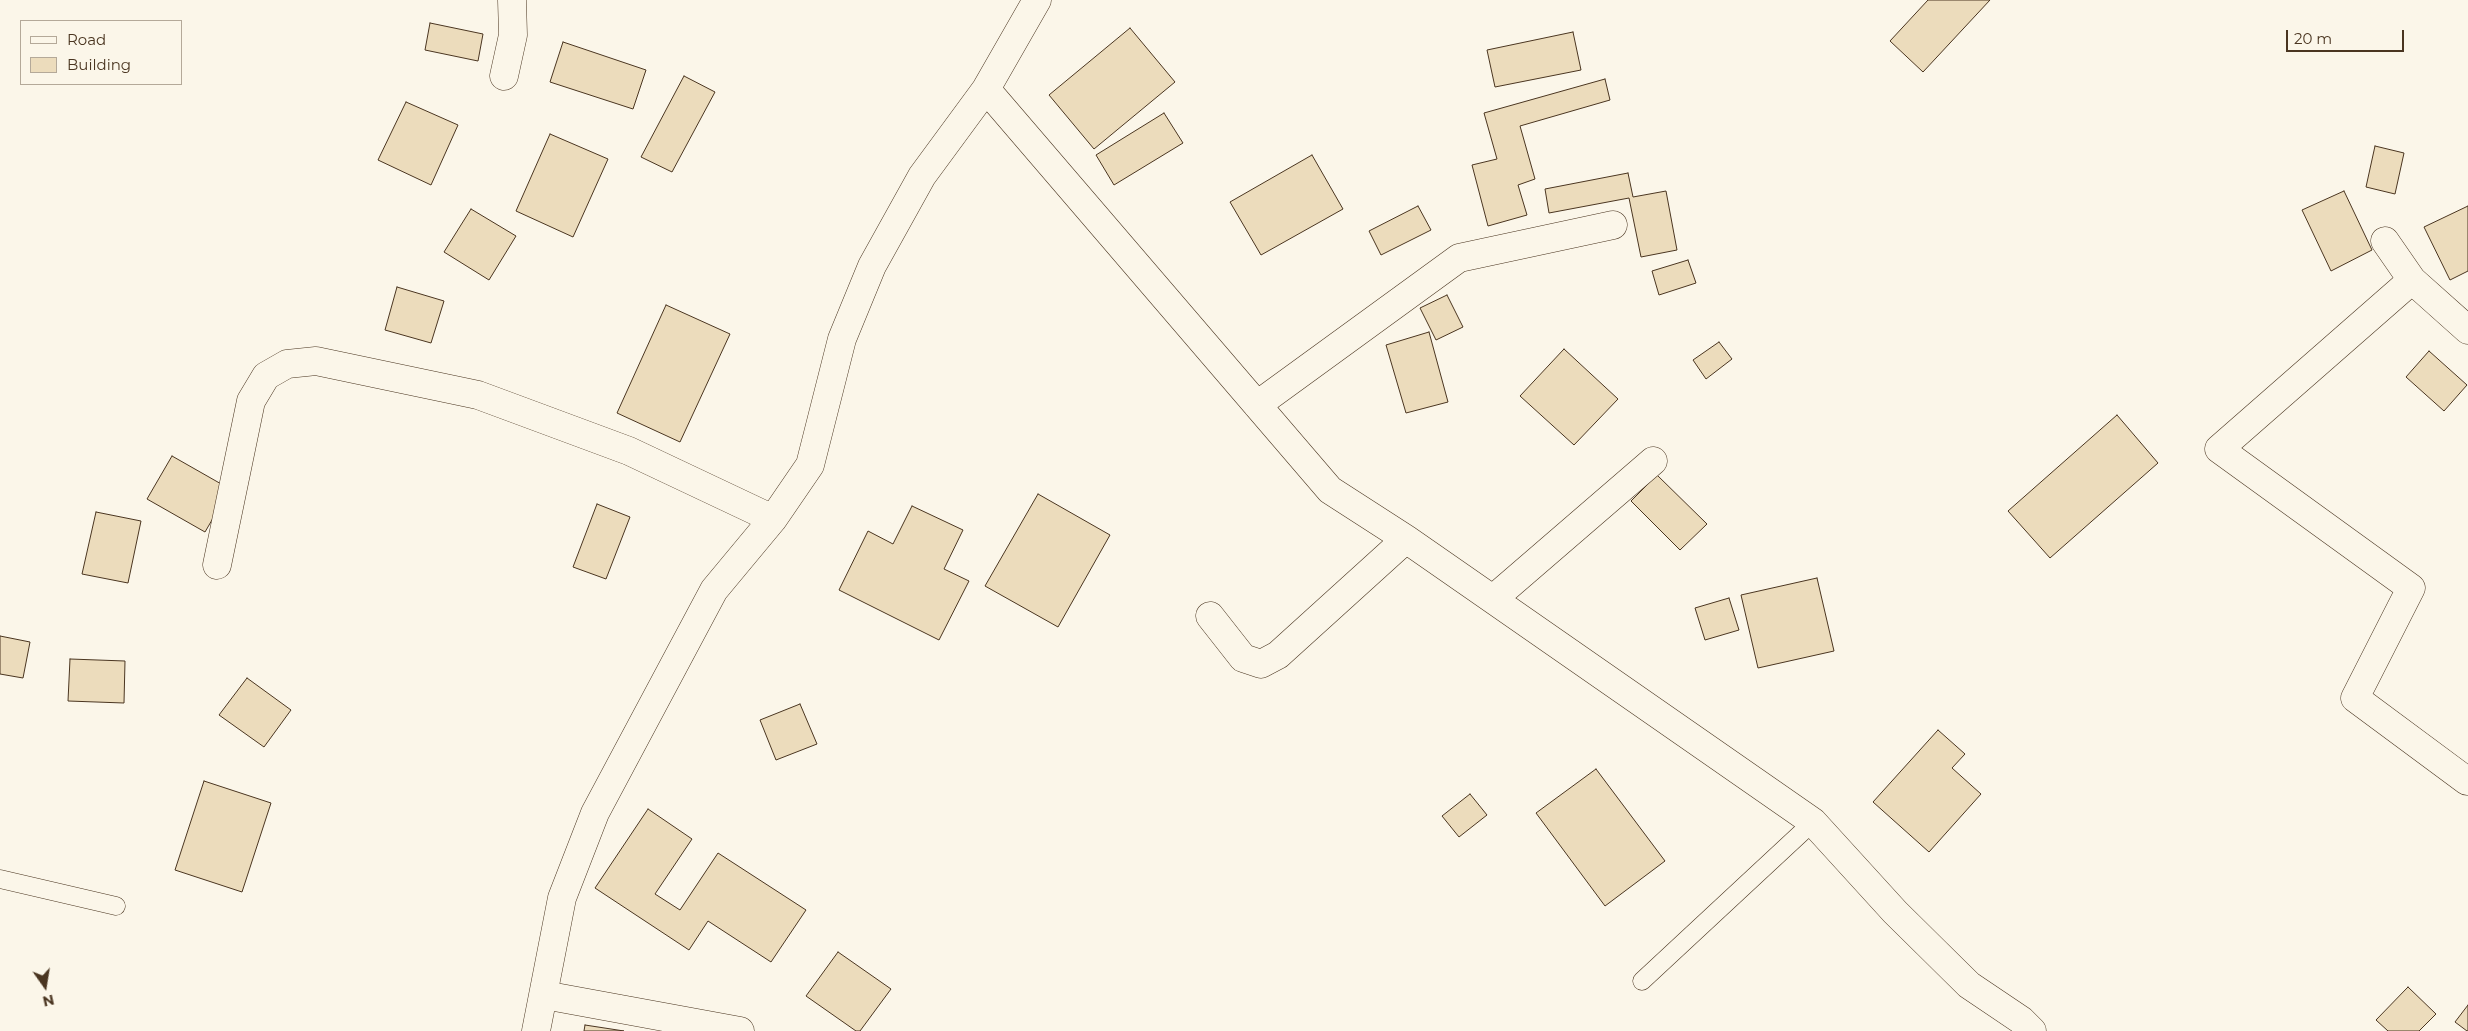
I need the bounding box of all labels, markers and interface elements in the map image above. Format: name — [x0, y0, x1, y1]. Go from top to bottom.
legend — [20, 20, 182, 85]
scale bar — [2288, 20, 2406, 52]
text: 20 m — [2294, 29, 2332, 48]
text: Road — [67, 30, 106, 49]
text: Building — [67, 55, 131, 74]
north arrow — [20, 961, 70, 1011]
text: N — [41, 991, 56, 1011]

